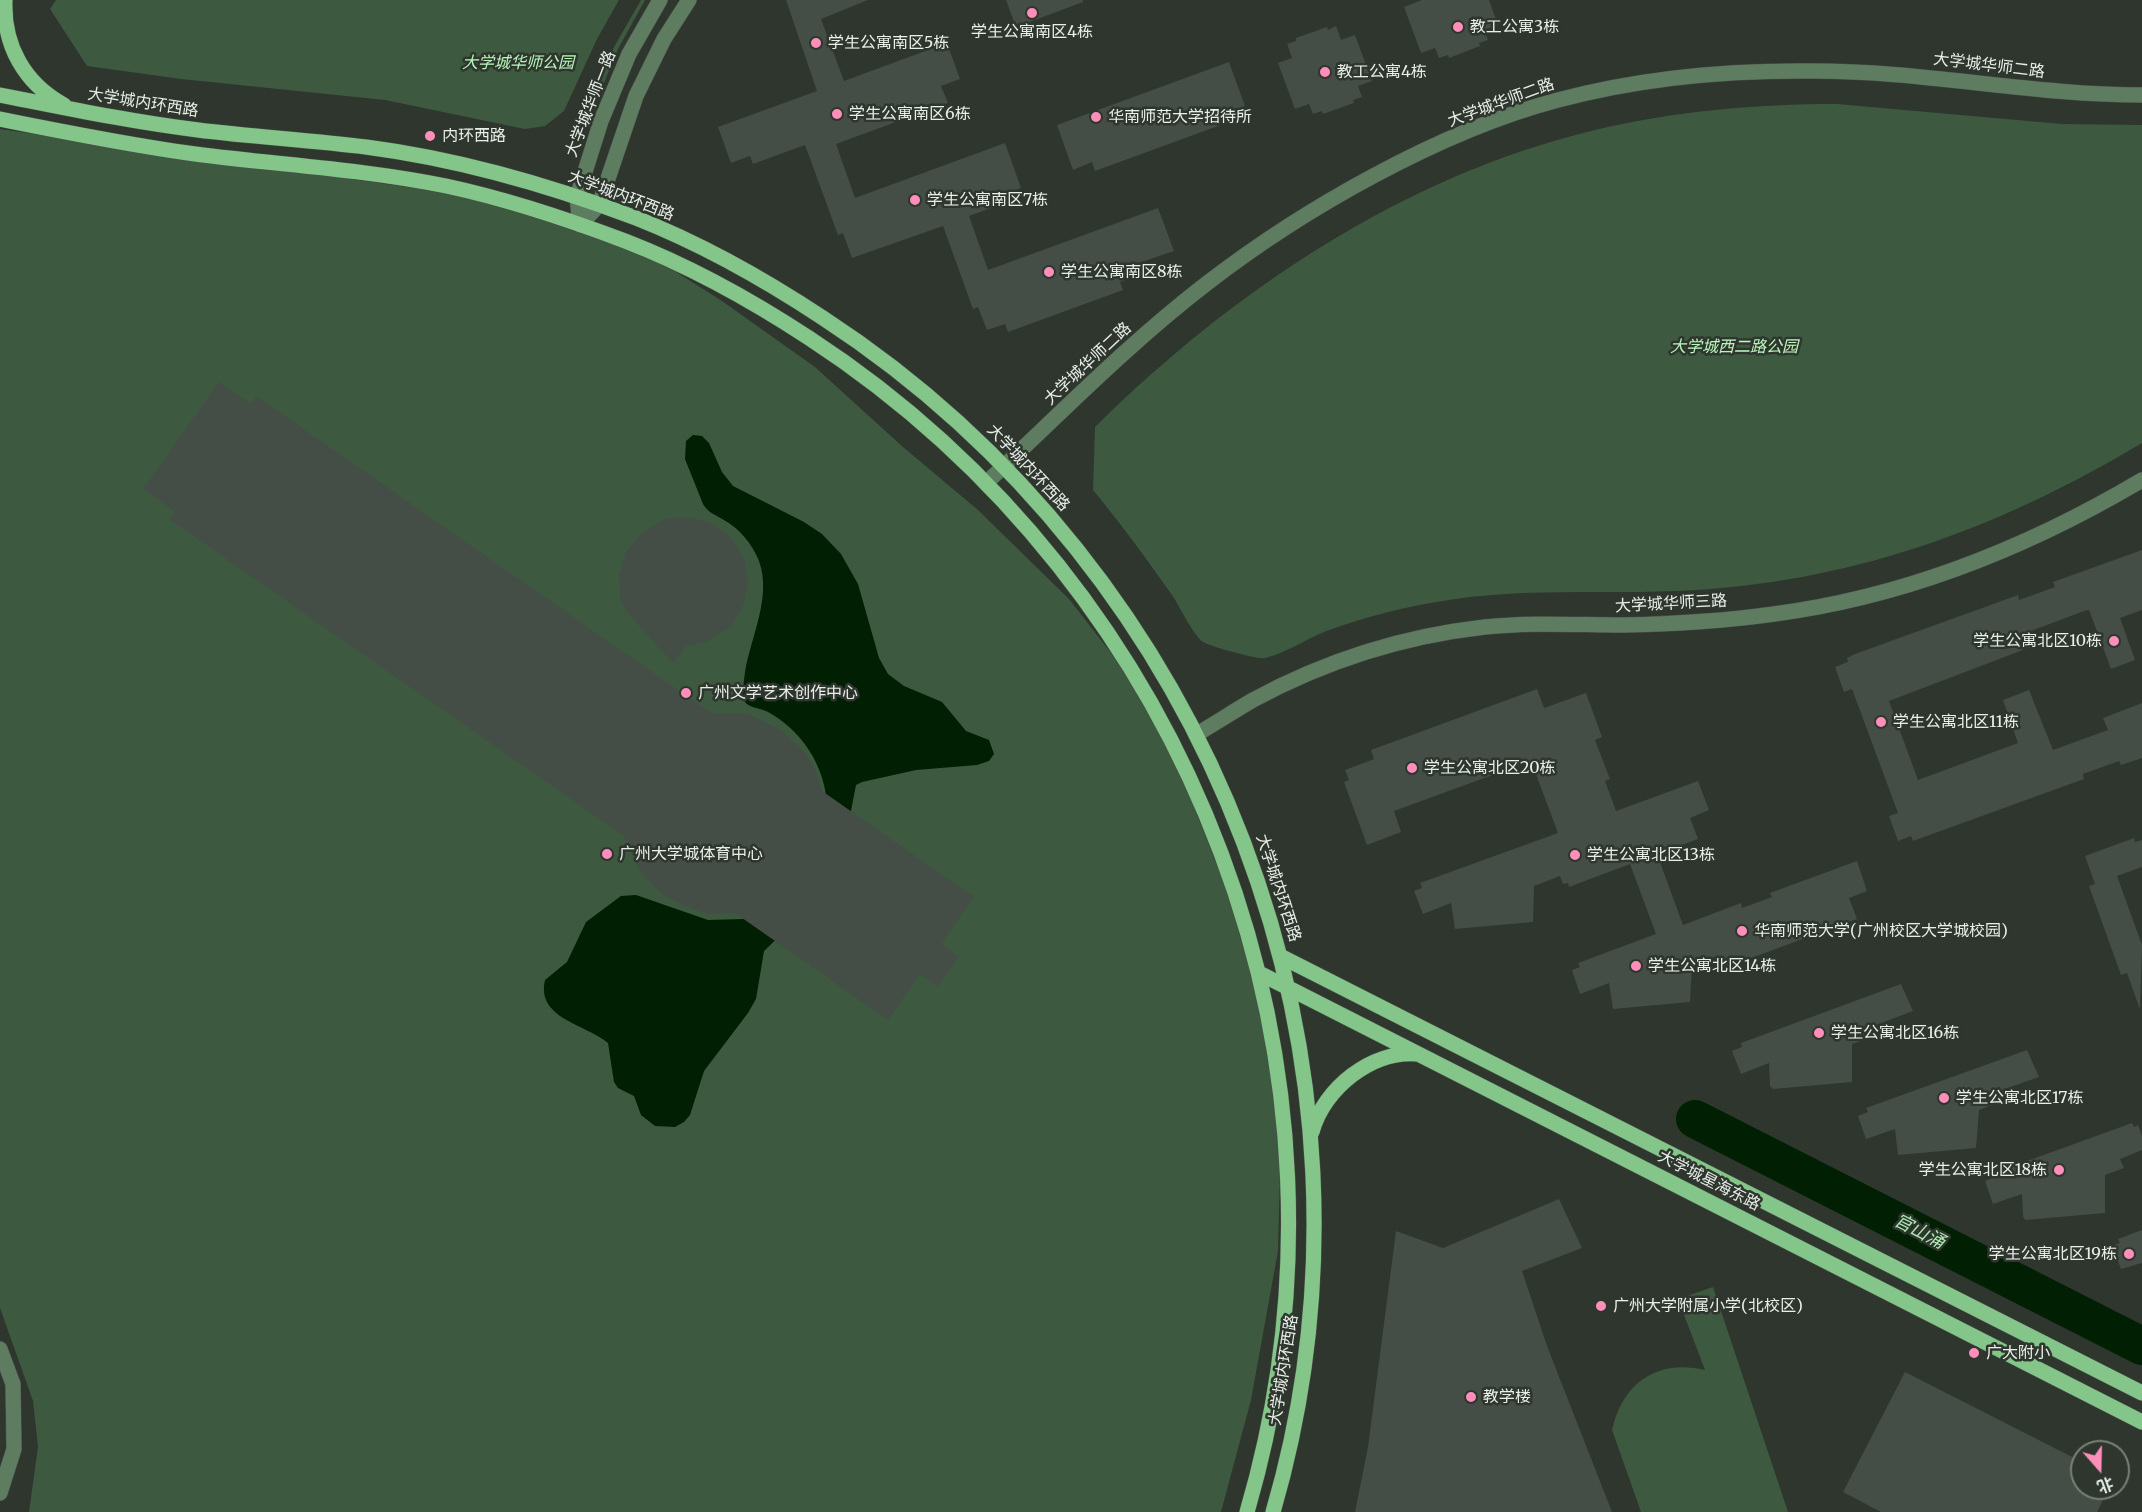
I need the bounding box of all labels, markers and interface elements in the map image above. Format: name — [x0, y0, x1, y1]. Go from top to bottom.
marker: 学生公寓南区4栋 — [1025, 6, 1039, 20]
place label: 教工公寓3栋 — [1470, 17, 1559, 37]
marker: 教工公寓3栋 — [1451, 20, 1465, 34]
place label: 学生公寓南区4栋 — [971, 22, 1093, 42]
place label: 学生公寓南区5栋 — [828, 33, 949, 53]
marker: 学生公寓南区5栋 — [809, 36, 823, 50]
street label: 大学城华师一路 — [562, 48, 620, 160]
street label: 大学城华师二路 — [1932, 50, 2046, 82]
park label: 大学城华师公园 — [462, 53, 574, 73]
place label: 教工公寓4栋 — [1337, 62, 1427, 82]
marker: 教工公寓4栋 — [1318, 65, 1332, 79]
street label: 大学城华师二路 — [1445, 75, 1557, 131]
street label: 大学城内环西路 — [86, 85, 200, 121]
place label: 学生公寓南区6栋 — [849, 104, 971, 124]
marker: 学生公寓南区6栋 — [830, 107, 844, 121]
place label: 华南师范大学招待所 — [1108, 107, 1252, 127]
marker: 华南师范大学招待所 — [1089, 110, 1103, 124]
place label: 内环西路 — [442, 126, 506, 146]
marker: 内环西路 — [423, 129, 437, 143]
street label: 大学城内环西路 — [565, 167, 677, 225]
place label: 学生公寓南区7栋 — [927, 190, 1048, 210]
marker: 学生公寓南区7栋 — [908, 193, 922, 207]
place label: 学生公寓南区8栋 — [1061, 262, 1183, 282]
marker: 学生公寓南区8栋 — [1042, 265, 1056, 279]
street label: 大学城华师二路 — [1040, 319, 1136, 409]
park label: 大学城西二路公园 — [1670, 337, 1798, 357]
street label: 大学城内环西路 — [983, 420, 1073, 516]
street label: 大学城华师三路 — [1615, 591, 1727, 617]
place label: 学生公寓北区10栋 — [1973, 631, 2102, 651]
marker: 学生公寓北区10栋 — [2107, 634, 2121, 648]
place label: 广州文学艺术创作中心 — [698, 683, 858, 703]
marker: 广州文学艺术创作中心 — [679, 686, 693, 700]
place label: 学生公寓北区11栋 — [1893, 712, 2019, 732]
marker: 学生公寓北区11栋 — [1874, 715, 1888, 729]
place label: 学生公寓北区20栋 — [1424, 758, 1555, 778]
marker: 学生公寓北区20栋 — [1405, 761, 1419, 775]
street label: 大学城内环西路 — [1252, 832, 1304, 944]
place label: 广州大学城体育中心 — [619, 844, 763, 864]
place label: 学生公寓北区13栋 — [1587, 845, 1715, 865]
marker: 广州大学城体育中心 — [600, 847, 614, 861]
marker: 学生公寓北区13栋 — [1568, 848, 1582, 862]
place label: 华南师范大学(广州校区大学城校园) — [1754, 921, 2008, 941]
marker: 华南师范大学(广州校区大学城校园) — [1735, 924, 1749, 938]
place label: 学生公寓北区14栋 — [1648, 956, 1776, 976]
marker: 学生公寓北区14栋 — [1629, 959, 1643, 973]
place label: 学生公寓北区16栋 — [1831, 1023, 1959, 1043]
marker: 学生公寓北区16栋 — [1812, 1026, 1826, 1040]
place label: 学生公寓北区17栋 — [1956, 1088, 2083, 1108]
marker: 学生公寓北区17栋 — [1937, 1091, 1951, 1105]
street label: 大学城星海东路 — [1655, 1147, 1763, 1215]
place label: 学生公寓北区18栋 — [1919, 1160, 2047, 1180]
marker: 学生公寓北区18栋 — [2052, 1163, 2066, 1177]
water label: 官山涌 — [1890, 1210, 1948, 1254]
place label: 学生公寓北区19栋 — [1989, 1244, 2117, 1264]
marker: 学生公寓北区19栋 — [2122, 1247, 2136, 1261]
place label: 广州大学附属小学(北校区) — [1613, 1296, 1803, 1316]
marker: 广州大学附属小学(北校区) — [1594, 1299, 1608, 1313]
street label: 大学城内环西路 — [1266, 1313, 1302, 1427]
place label: 广大附小 — [1986, 1343, 2050, 1363]
marker: 广大附小 — [1967, 1346, 1981, 1360]
place label: 教学楼 — [1483, 1387, 1531, 1407]
marker: 教学楼 — [1464, 1390, 1478, 1404]
north arrow — [2070, 1440, 2130, 1500]
text: 北 — [2095, 1473, 2116, 1497]

